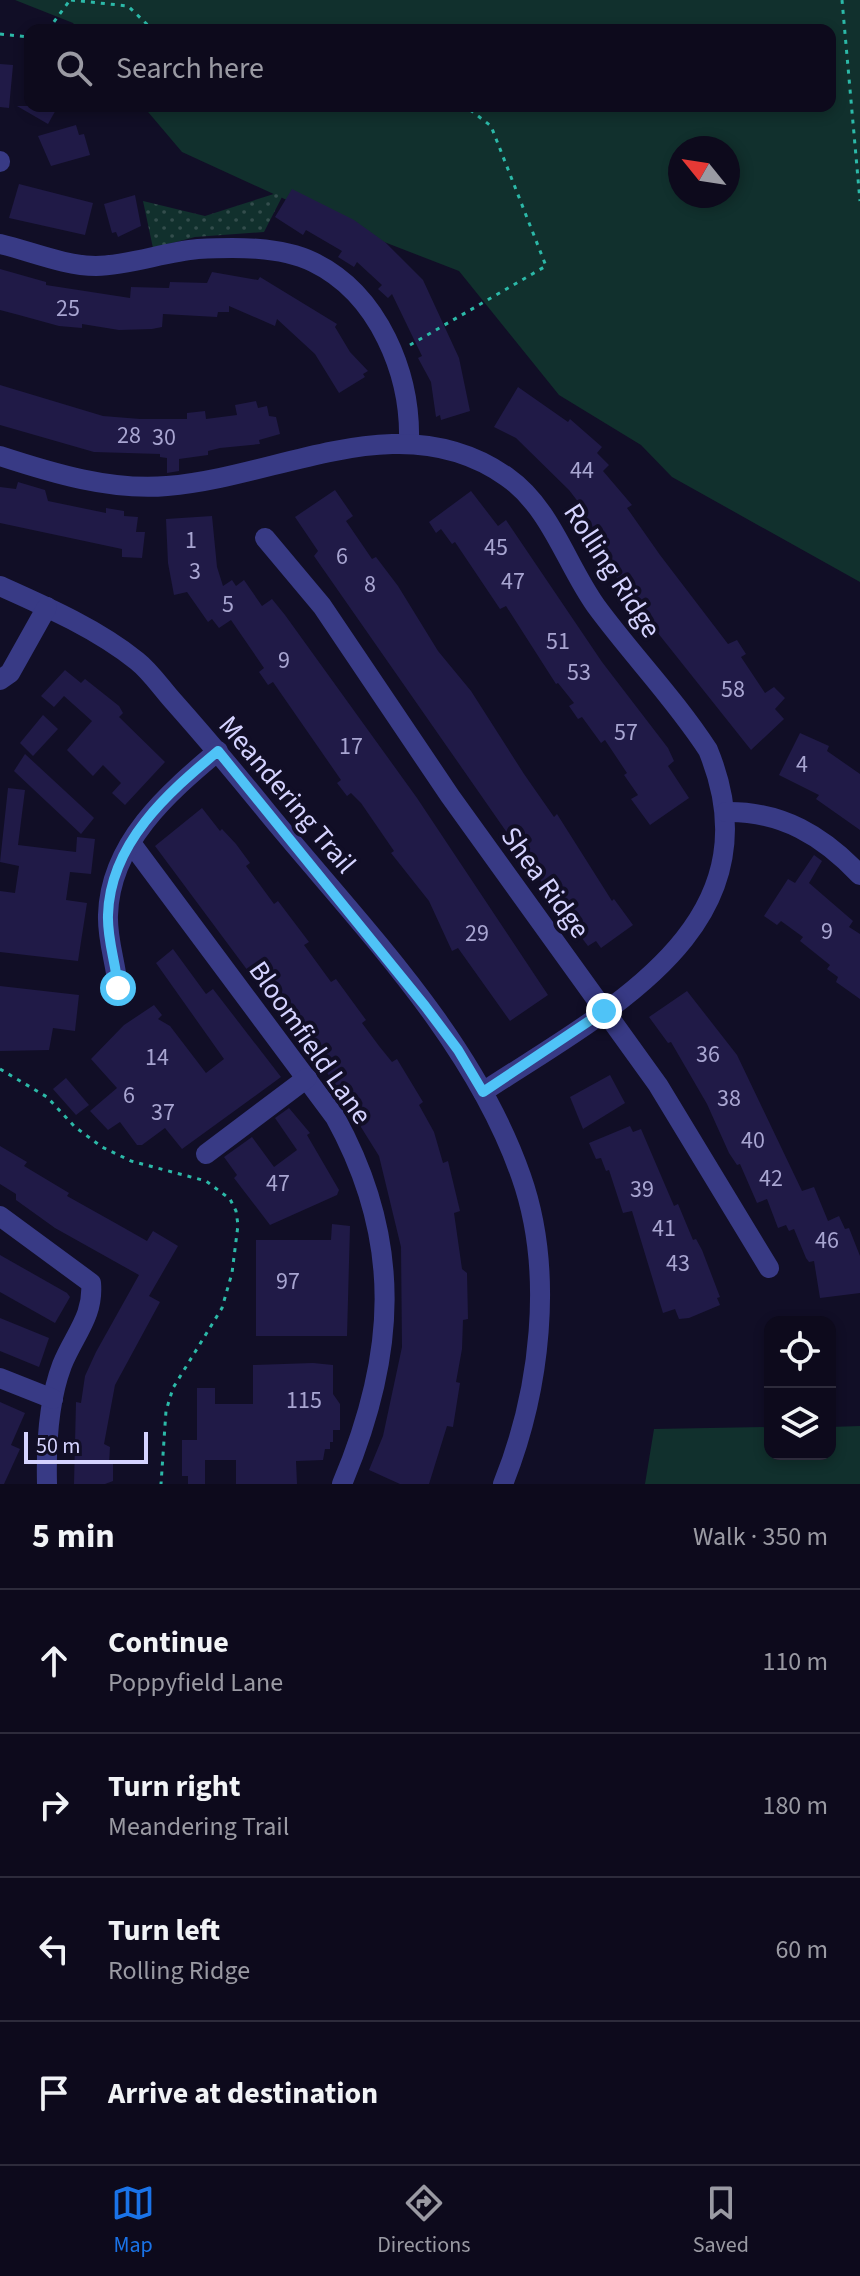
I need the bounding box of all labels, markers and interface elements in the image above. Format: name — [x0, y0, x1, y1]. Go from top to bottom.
search box — [24, 24, 836, 112]
icon: search — [52, 46, 96, 90]
text: Search here — [116, 47, 264, 90]
north arrow — [668, 136, 740, 208]
house number: 25 — [56, 291, 80, 326]
house number: 28 — [117, 418, 141, 453]
house number: 30 — [152, 420, 176, 455]
house number: 44 — [570, 453, 594, 488]
street label: Rolling Ridge — [554, 495, 671, 646]
house number: 1 — [185, 523, 197, 558]
house number: 45 — [484, 530, 508, 565]
house number: 6 — [336, 539, 348, 574]
house number: 3 — [189, 554, 201, 589]
house number: 47 — [501, 564, 525, 599]
house number: 8 — [364, 567, 376, 602]
house number: 5 — [222, 587, 234, 622]
house number: 51 — [546, 624, 570, 659]
house number: 9 — [278, 643, 290, 678]
house number: 53 — [567, 655, 591, 690]
house number: 58 — [721, 672, 745, 707]
street label: Meandering Trail — [209, 707, 365, 882]
house number: 57 — [614, 715, 638, 750]
house number: 17 — [339, 729, 363, 764]
house number: 4 — [796, 747, 808, 782]
street label: Shea Ridge — [491, 818, 599, 947]
house number: 9 — [821, 914, 833, 949]
house number: 29 — [465, 916, 489, 951]
street label: Bloomfield Lane — [239, 953, 381, 1132]
route start — [100, 970, 136, 1006]
route end — [586, 993, 622, 1029]
house number: 36 — [696, 1037, 720, 1072]
house number: 14 — [145, 1040, 169, 1075]
house number: 6 — [123, 1078, 135, 1113]
house number: 38 — [717, 1081, 741, 1116]
house number: 37 — [151, 1095, 175, 1130]
house number: 40 — [741, 1123, 765, 1158]
house number: 42 — [759, 1161, 783, 1196]
house number: 47 — [266, 1166, 290, 1201]
house number: 39 — [630, 1172, 654, 1207]
house number: 41 — [652, 1211, 676, 1246]
house number: 46 — [815, 1223, 839, 1258]
house number: 43 — [666, 1246, 690, 1281]
house number: 97 — [276, 1264, 300, 1299]
map controls — [764, 1316, 836, 1460]
button: locate — [764, 1316, 836, 1388]
house number: 115 — [286, 1383, 322, 1418]
button: layers — [764, 1388, 836, 1460]
scale bar — [24, 1428, 148, 1464]
text: 50 m — [36, 1430, 81, 1462]
text: 5 min — [32, 1512, 115, 1561]
text: Walk · 350 m — [693, 1518, 828, 1555]
text: Continue — [108, 1621, 229, 1664]
icon: ahead — [32, 1639, 76, 1683]
text: 110 m — [762, 1643, 828, 1680]
text: Poppyfield Lane — [108, 1664, 283, 1701]
text: Turn right — [108, 1765, 240, 1808]
icon: right — [32, 1783, 76, 1827]
text: 180 m — [762, 1787, 828, 1824]
text: Meandering Trail — [108, 1808, 289, 1845]
text: Turn left — [108, 1909, 220, 1952]
icon: left — [32, 1927, 76, 1971]
text: 60 m — [775, 1931, 828, 1968]
text: Rolling Ridge — [108, 1952, 250, 1989]
icon: arrive — [32, 2071, 76, 2115]
text: Arrive at destination — [108, 2072, 378, 2115]
tab: Map — [111, 2181, 155, 2261]
tab: Directions — [377, 2181, 470, 2261]
tab: Saved — [693, 2181, 749, 2261]

